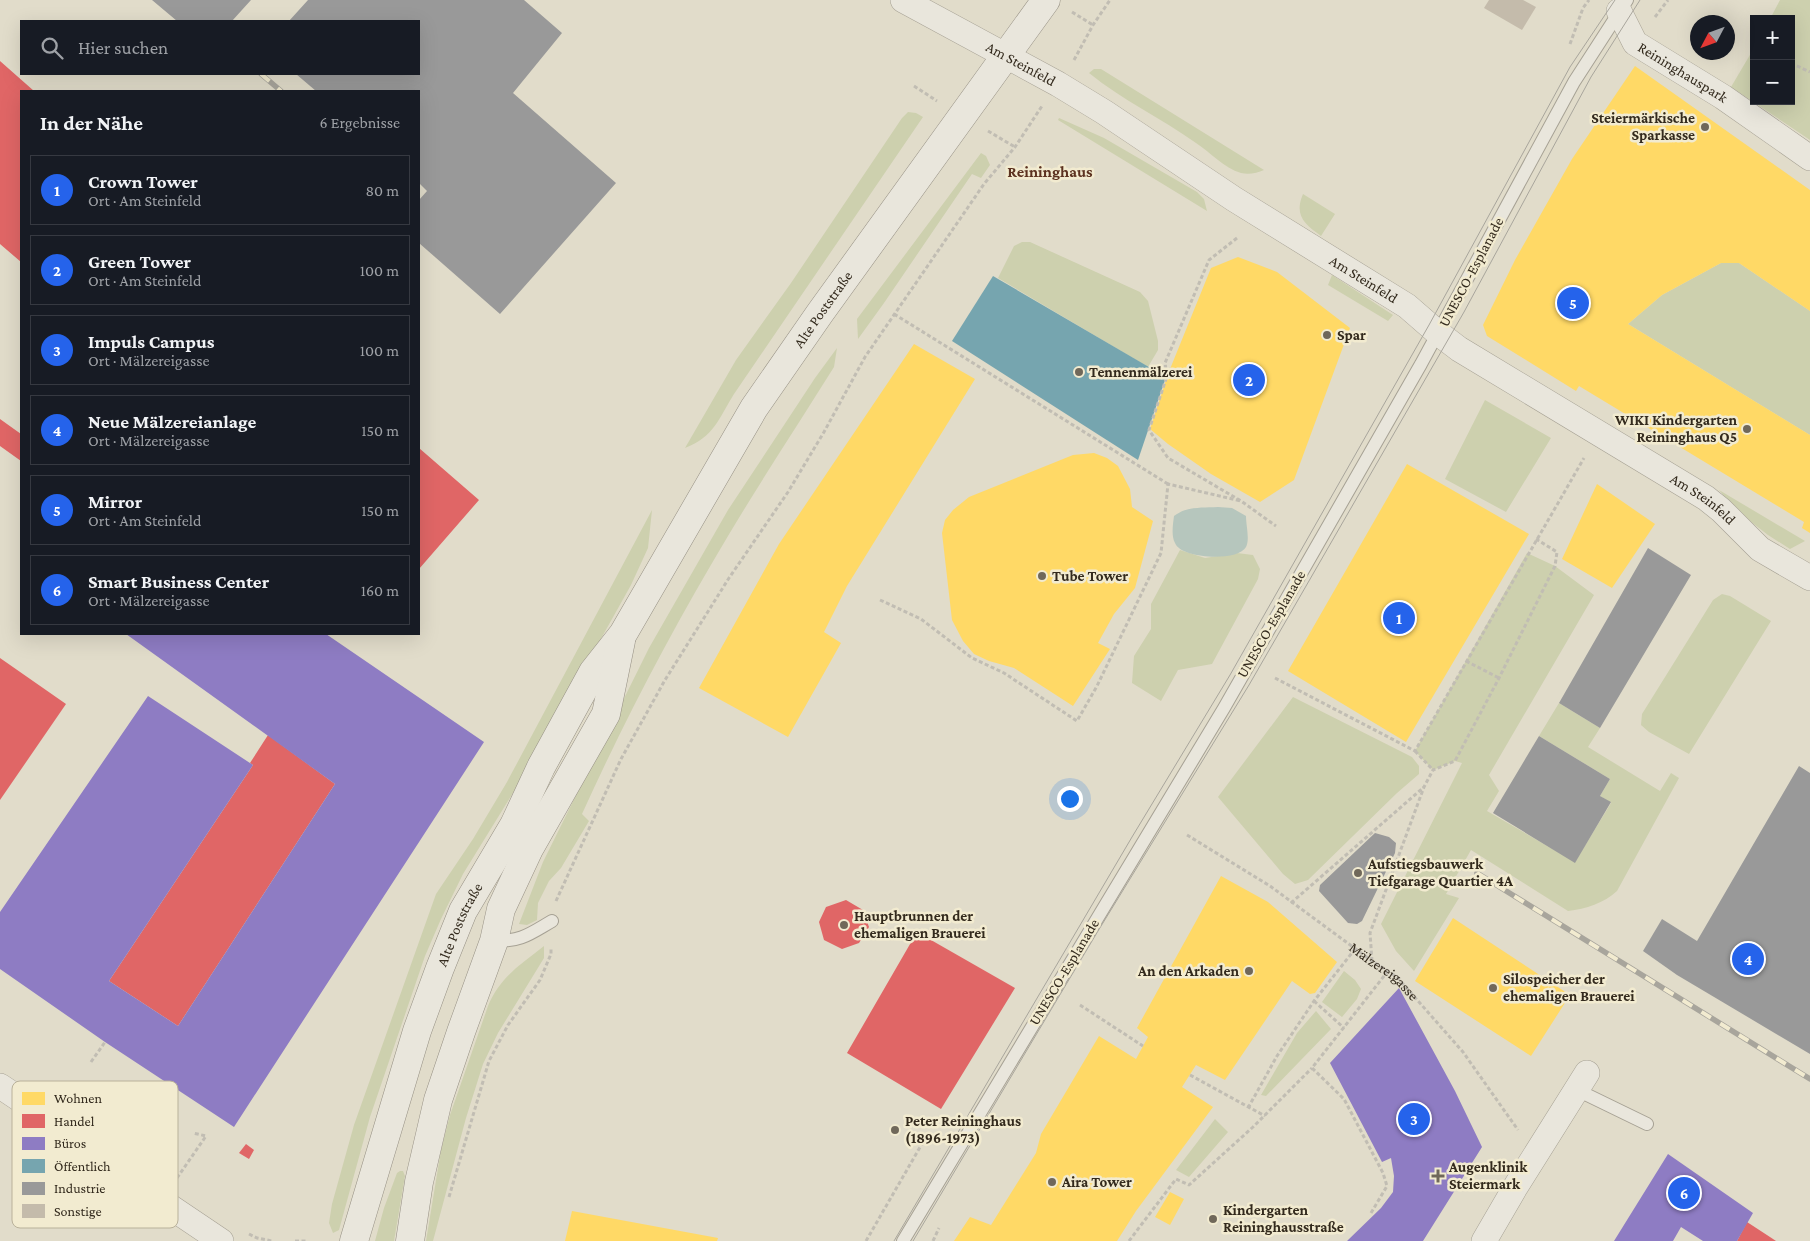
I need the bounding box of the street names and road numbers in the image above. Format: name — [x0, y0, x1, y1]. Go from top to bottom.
street label: Am Steinfeld — [983, 39, 1058, 89]
street label: Reininghauspark — [1635, 39, 1732, 106]
street label: UNESCO-Esplanade — [1435, 214, 1508, 330]
street label: Am Steinfeld — [1327, 252, 1401, 306]
street label: Alte Poststraße — [790, 268, 856, 351]
street label: Am Steinfeld — [1667, 470, 1739, 528]
street label: UNESCO-Esplanade — [1234, 567, 1309, 681]
street label: Alte Poststraße — [434, 880, 486, 969]
street label: UNESCO-Esplanade — [1026, 916, 1103, 1029]
street label: Mälzereigasse — [1346, 939, 1422, 1004]

